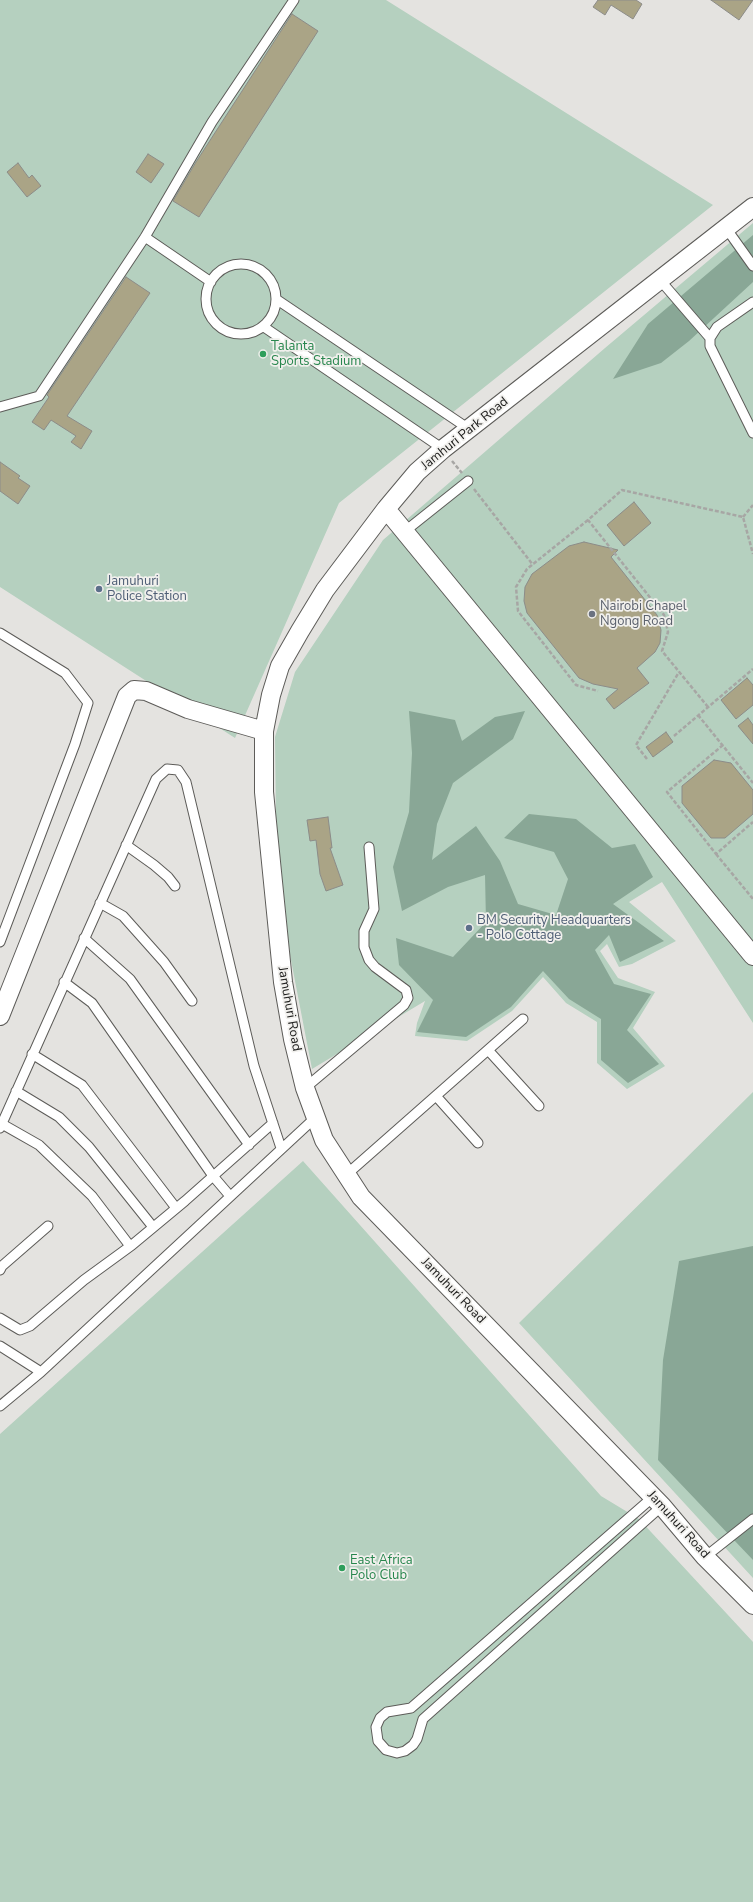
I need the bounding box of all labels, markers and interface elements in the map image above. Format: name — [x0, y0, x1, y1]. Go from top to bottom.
place label: Talanta Sports Stadium — [271, 339, 361, 370]
marker: Talanta Sports Stadium — [258, 349, 268, 359]
street label: Jamhuri Park Road — [418, 394, 512, 474]
place label: Jamuhuri Police Station — [107, 574, 187, 605]
marker: Jamuhuri Police Station — [94, 584, 104, 594]
place label: Nairobi Chapel Ngong Road — [600, 599, 687, 630]
marker: Nairobi Chapel Ngong Road — [587, 609, 597, 619]
place label: BM Security Headquarters - Polo Cottage — [477, 913, 631, 944]
marker: BM Security Headquarters - Polo Cottage — [464, 923, 474, 933]
street label: Jamuhuri Road — [274, 966, 304, 1052]
street label: Jamuhuri Road — [418, 1255, 488, 1327]
street label: Jamuhuri Road — [644, 1488, 712, 1562]
place label: East Africa Polo Club — [350, 1553, 413, 1584]
marker: East Africa Polo Club — [337, 1563, 347, 1573]

